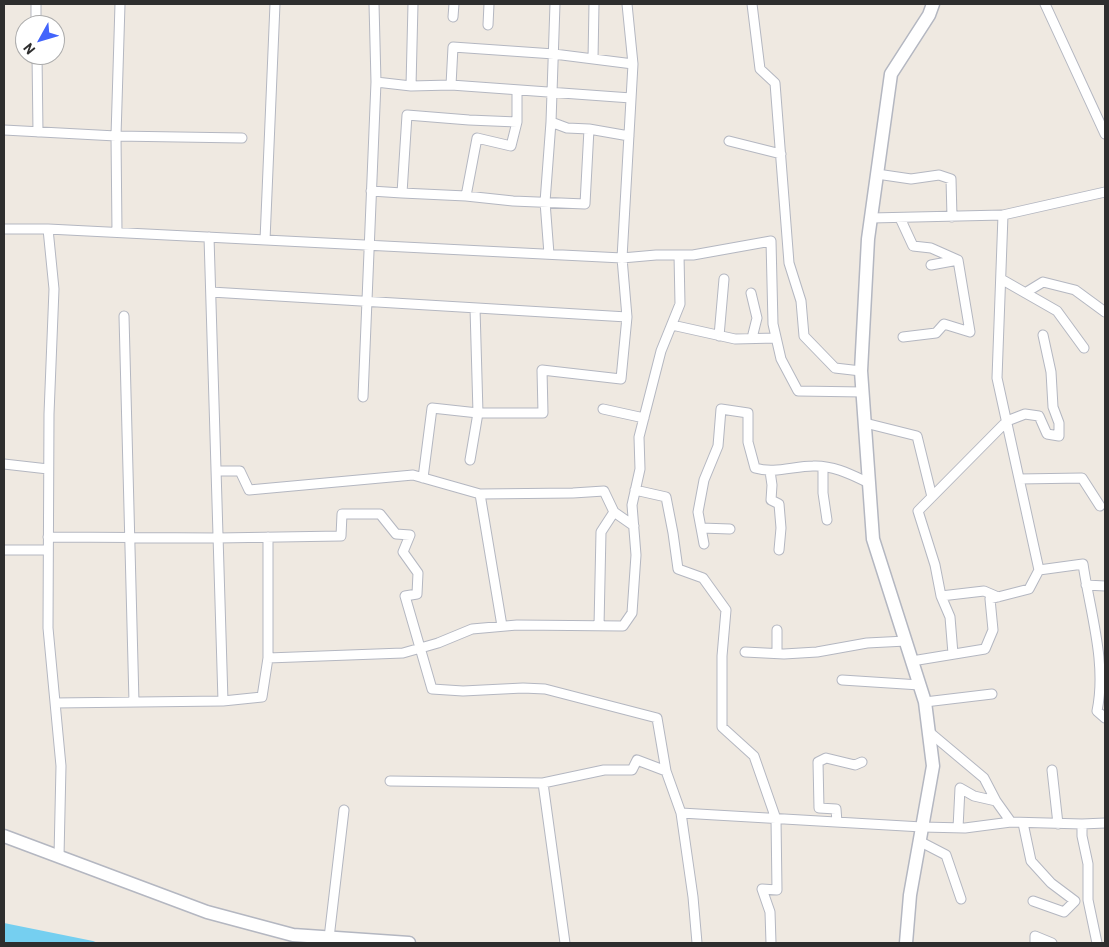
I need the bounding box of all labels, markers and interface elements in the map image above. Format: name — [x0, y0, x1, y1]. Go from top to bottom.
north arrow — [15, 15, 65, 65]
text: N — [19, 40, 38, 58]

